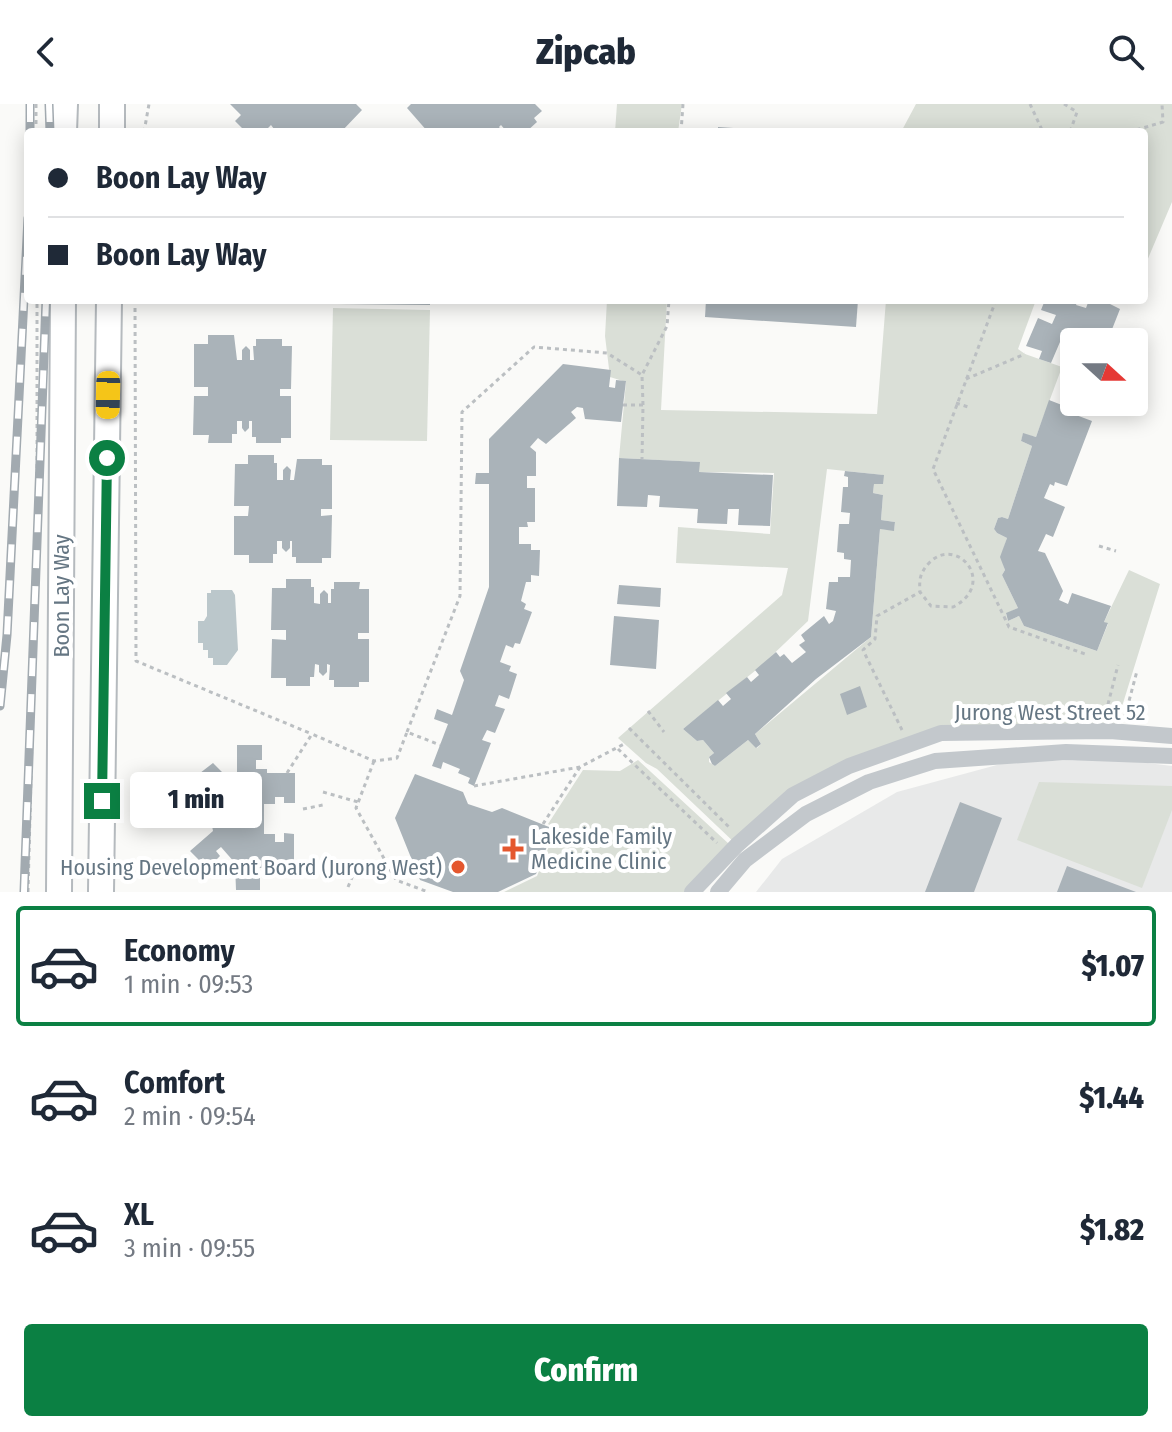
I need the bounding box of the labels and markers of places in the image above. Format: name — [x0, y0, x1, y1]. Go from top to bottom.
place label: Lakeside Family Medicine Clinic — [531, 823, 672, 875]
marker: Lakeside Family Medicine Clinic — [502, 838, 524, 860]
place label: Housing Development Board (Jurong West) — [60, 854, 442, 881]
marker: Housing Development Board (Jurong West) — [449, 858, 467, 876]

